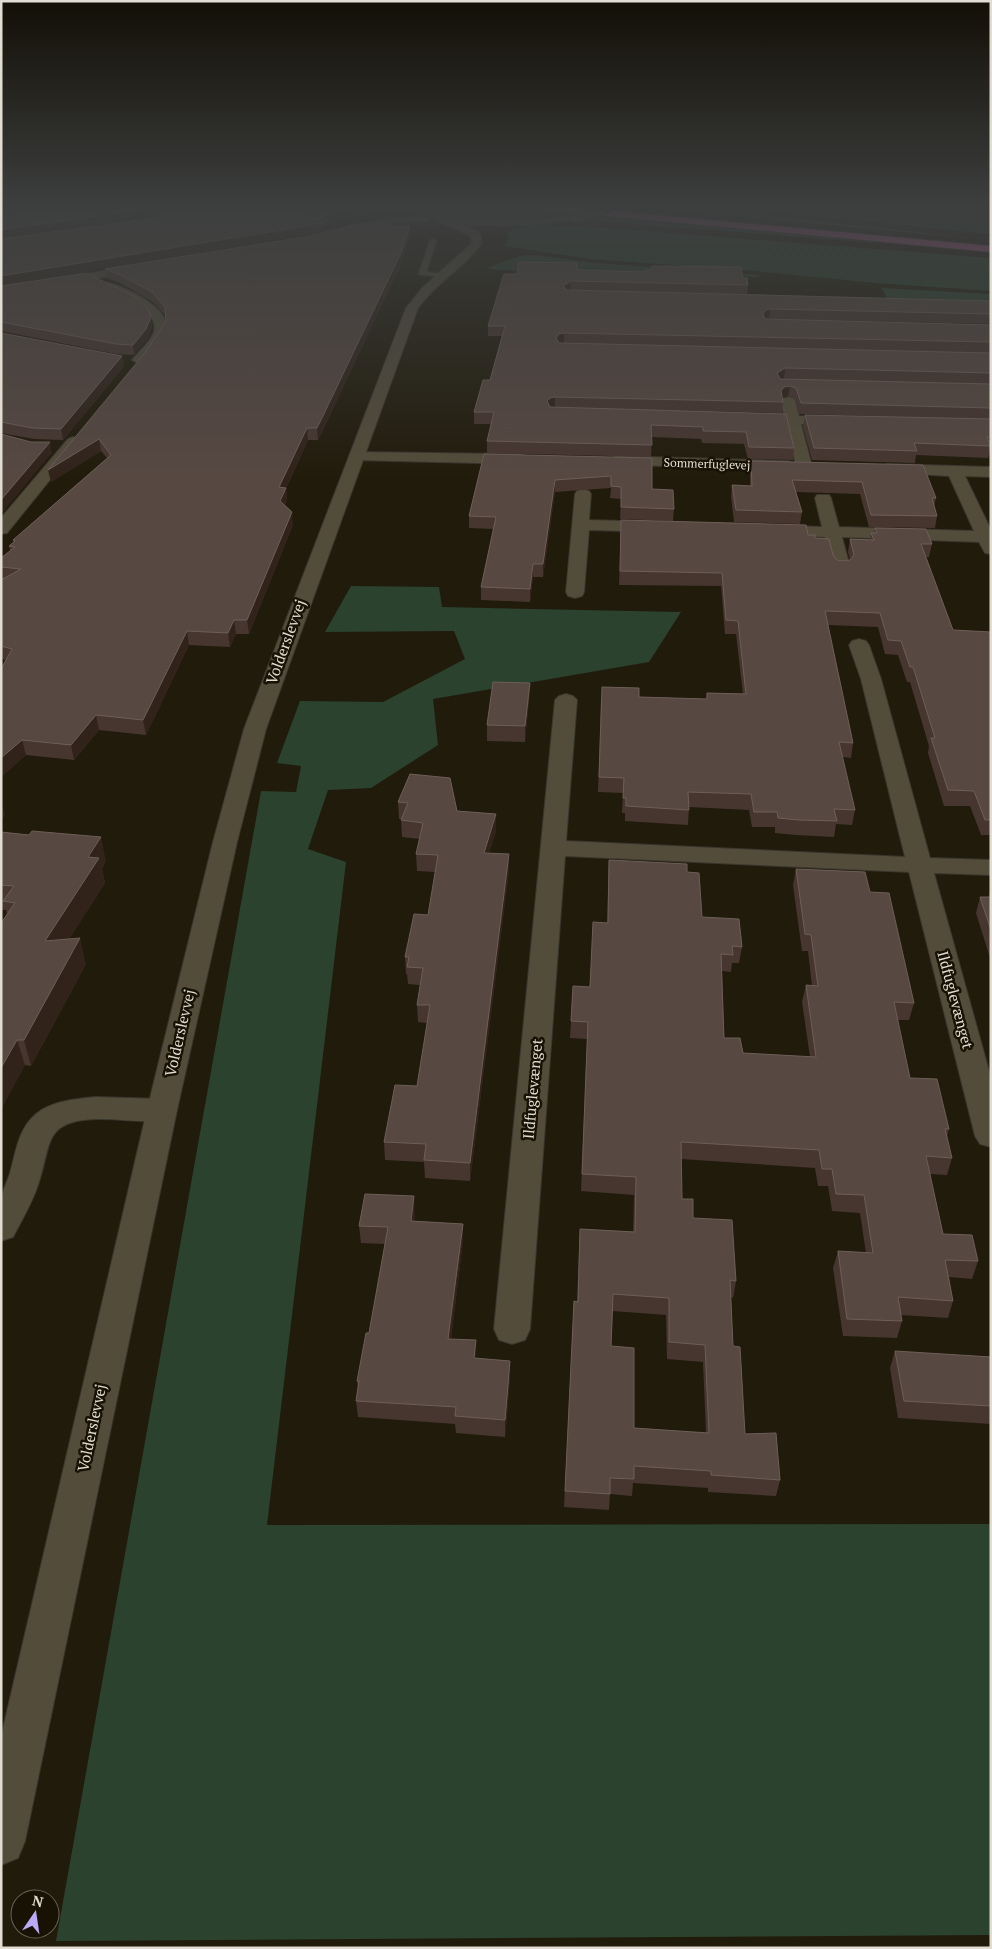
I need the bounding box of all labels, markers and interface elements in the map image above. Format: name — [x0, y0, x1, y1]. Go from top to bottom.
street label: Sommerfuglevej — [664, 454, 751, 473]
street label: Volderslevvej — [260, 596, 310, 687]
street label: Ildfuglevænget — [933, 949, 979, 1051]
street label: Volderslevvej — [159, 987, 199, 1078]
street label: Ildfuglevænget — [518, 1037, 546, 1140]
street label: Volderslevvej — [72, 1382, 110, 1473]
north arrow — [10, 1889, 60, 1939]
text: N — [31, 1890, 46, 1911]

